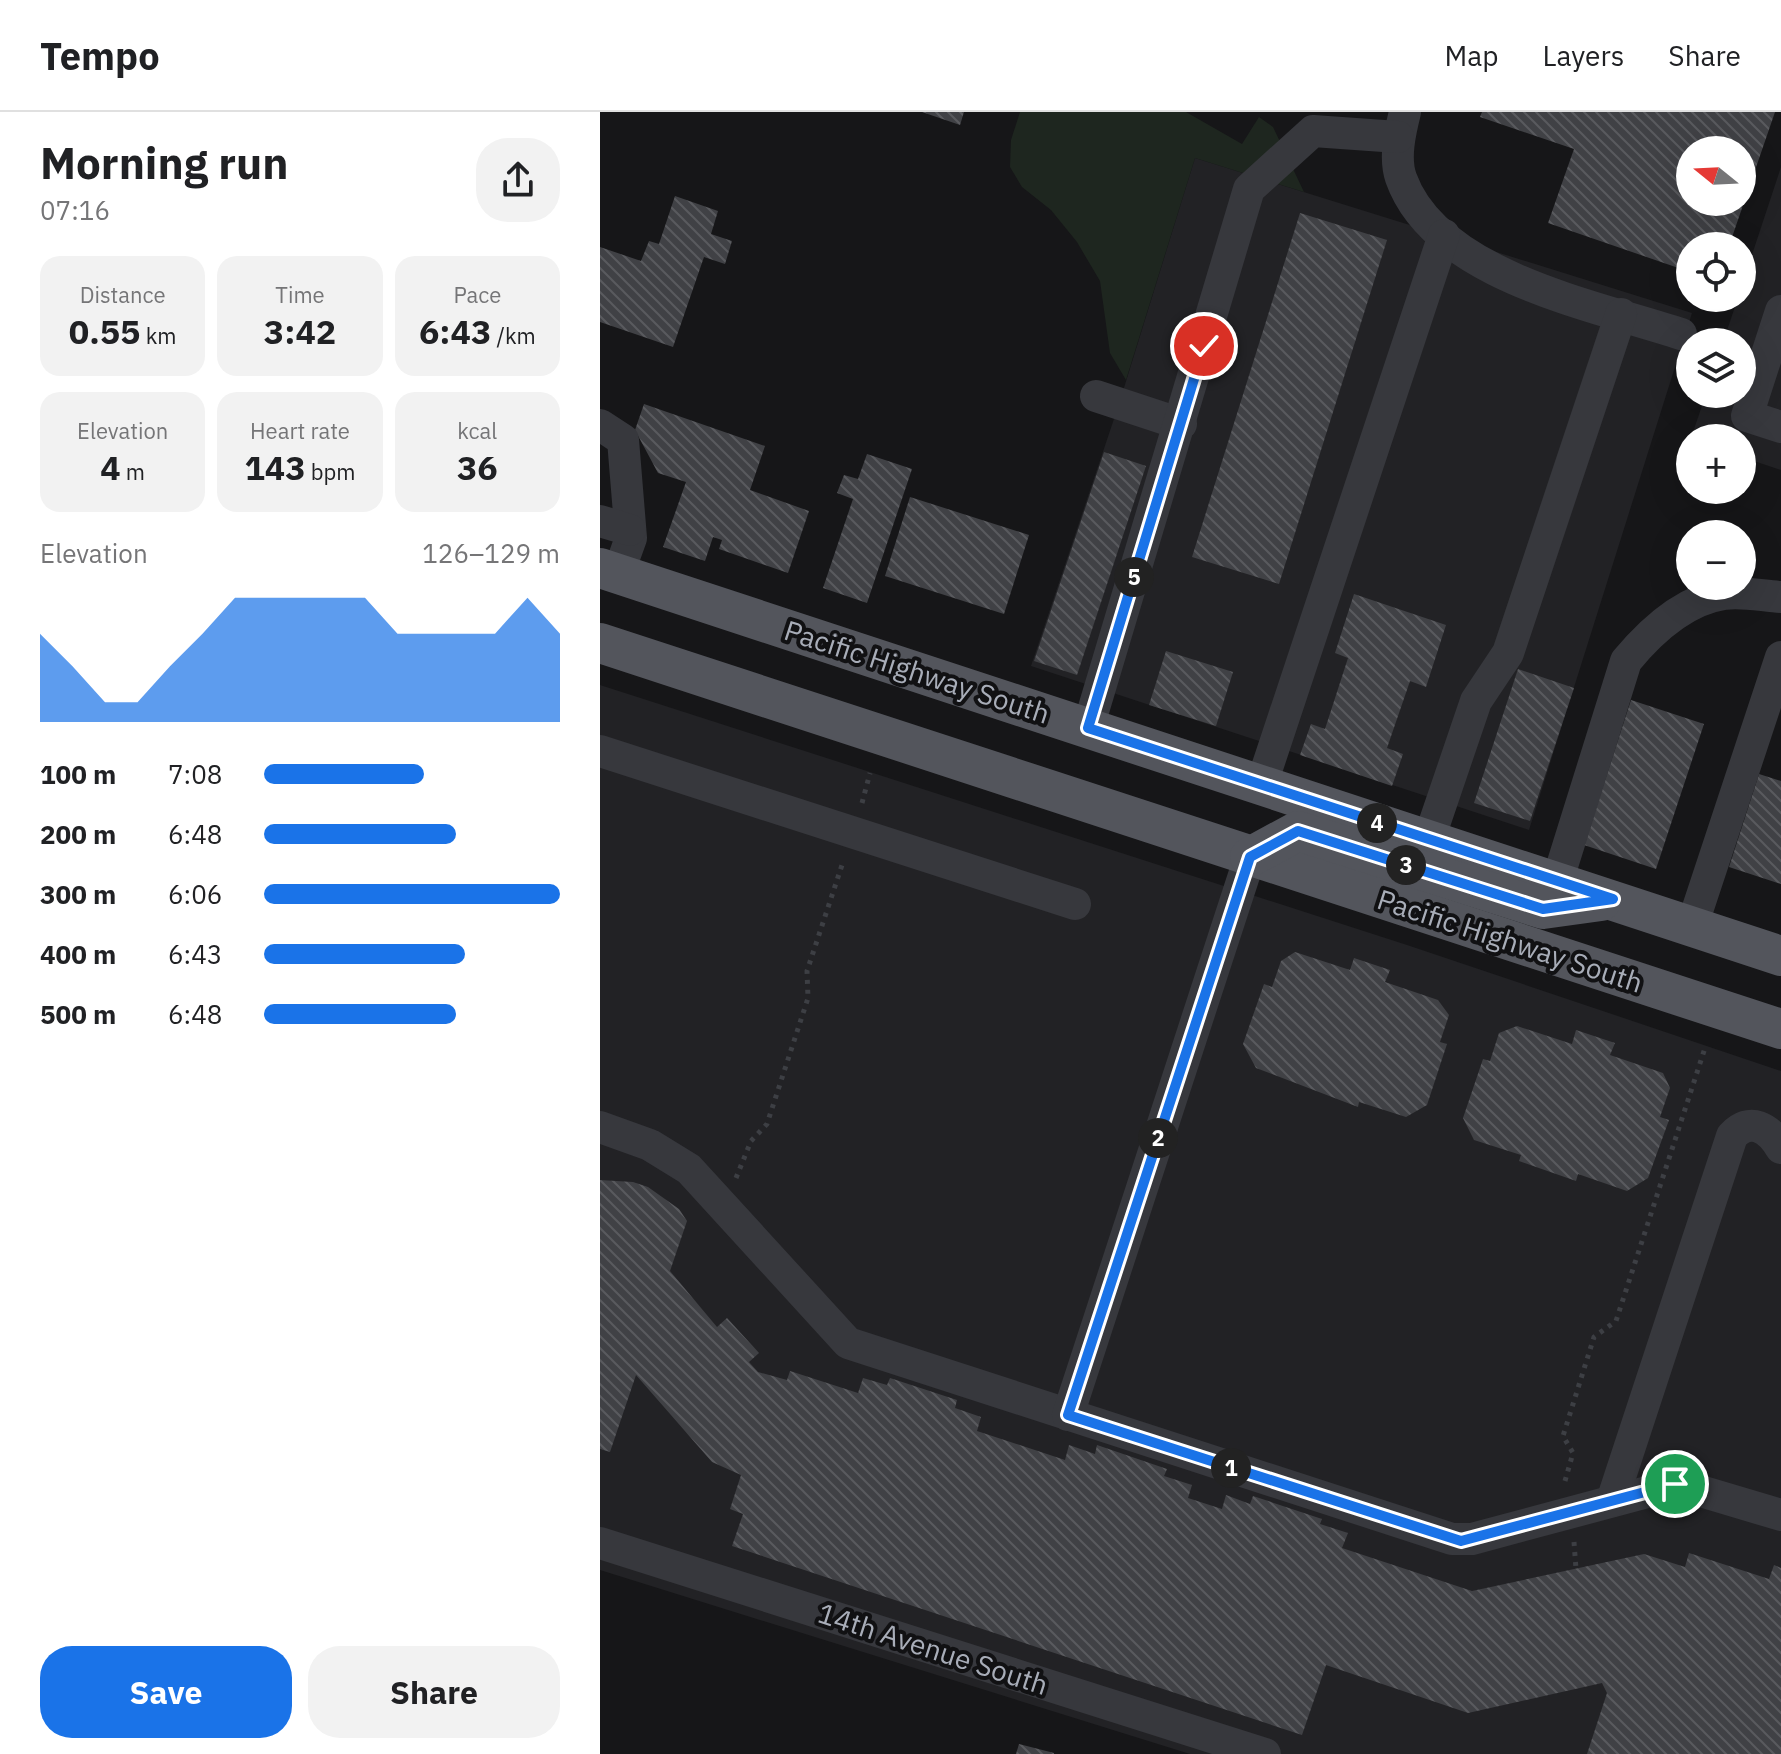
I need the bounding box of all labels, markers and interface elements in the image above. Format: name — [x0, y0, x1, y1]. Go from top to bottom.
text: Tempo — [40, 31, 160, 80]
text: Map — [1444, 37, 1498, 74]
text: Layers — [1542, 37, 1624, 74]
text: Share — [1668, 37, 1741, 74]
text: Morning run — [40, 134, 289, 191]
north arrow — [1676, 136, 1756, 216]
map controls — [1676, 136, 1756, 600]
button: share — [476, 138, 560, 222]
text: 07:16 — [40, 193, 110, 227]
button: locate — [1676, 232, 1756, 312]
text: Distance — [80, 280, 166, 309]
text: Time — [275, 280, 325, 309]
text: Pace — [453, 280, 501, 309]
text: 0.55 — [69, 309, 141, 353]
text: 3:42 — [264, 309, 336, 353]
text: 6:43 — [419, 309, 491, 353]
pin — [1170, 312, 1238, 380]
text: km — [141, 321, 177, 350]
text: /km — [491, 321, 536, 350]
icon: check — [1182, 324, 1226, 368]
button: layers — [1676, 328, 1756, 408]
text: Elevation — [77, 416, 168, 445]
text: Heart rate — [250, 416, 350, 445]
text: kcal — [457, 416, 497, 445]
button: + — [1676, 424, 1756, 504]
text: 4 — [100, 445, 121, 489]
text: 143 — [244, 445, 306, 489]
text: 36 — [457, 445, 498, 489]
text: m — [121, 457, 145, 486]
text: bpm — [306, 457, 356, 486]
button: − — [1676, 520, 1756, 600]
text: Elevation — [40, 536, 148, 570]
text: 126–129 m — [422, 536, 560, 570]
pin: 5 — [1114, 557, 1154, 597]
text: 5 — [1127, 562, 1141, 591]
street label: Pacific Highway South — [780, 611, 1055, 732]
text: 100 m — [40, 757, 116, 791]
text: 7:08 — [168, 757, 222, 791]
pin: 4 — [1357, 803, 1397, 843]
text: 4 — [1370, 808, 1384, 837]
text: 200 m — [40, 817, 116, 851]
text: 6:48 — [168, 817, 222, 851]
pin: 3 — [1386, 845, 1426, 885]
text: 3 — [1399, 850, 1413, 879]
text: 300 m — [40, 877, 116, 911]
text: 6:06 — [168, 877, 222, 911]
street label: Pacific Highway South — [1373, 880, 1648, 1001]
text: 400 m — [40, 937, 116, 971]
text: 6:43 — [168, 937, 222, 971]
text: 500 m — [40, 997, 116, 1031]
text: 6:48 — [168, 997, 222, 1031]
pin: 2 — [1138, 1118, 1178, 1158]
text: 2 — [1151, 1123, 1165, 1152]
pin: 1 — [1211, 1448, 1251, 1488]
pin — [1641, 1450, 1709, 1518]
text: 1 — [1224, 1453, 1238, 1482]
icon: arrive — [1653, 1462, 1697, 1506]
street label: 14th Avenue South — [813, 1594, 1053, 1703]
button: Save — [40, 1646, 292, 1738]
button: Share — [308, 1646, 560, 1738]

